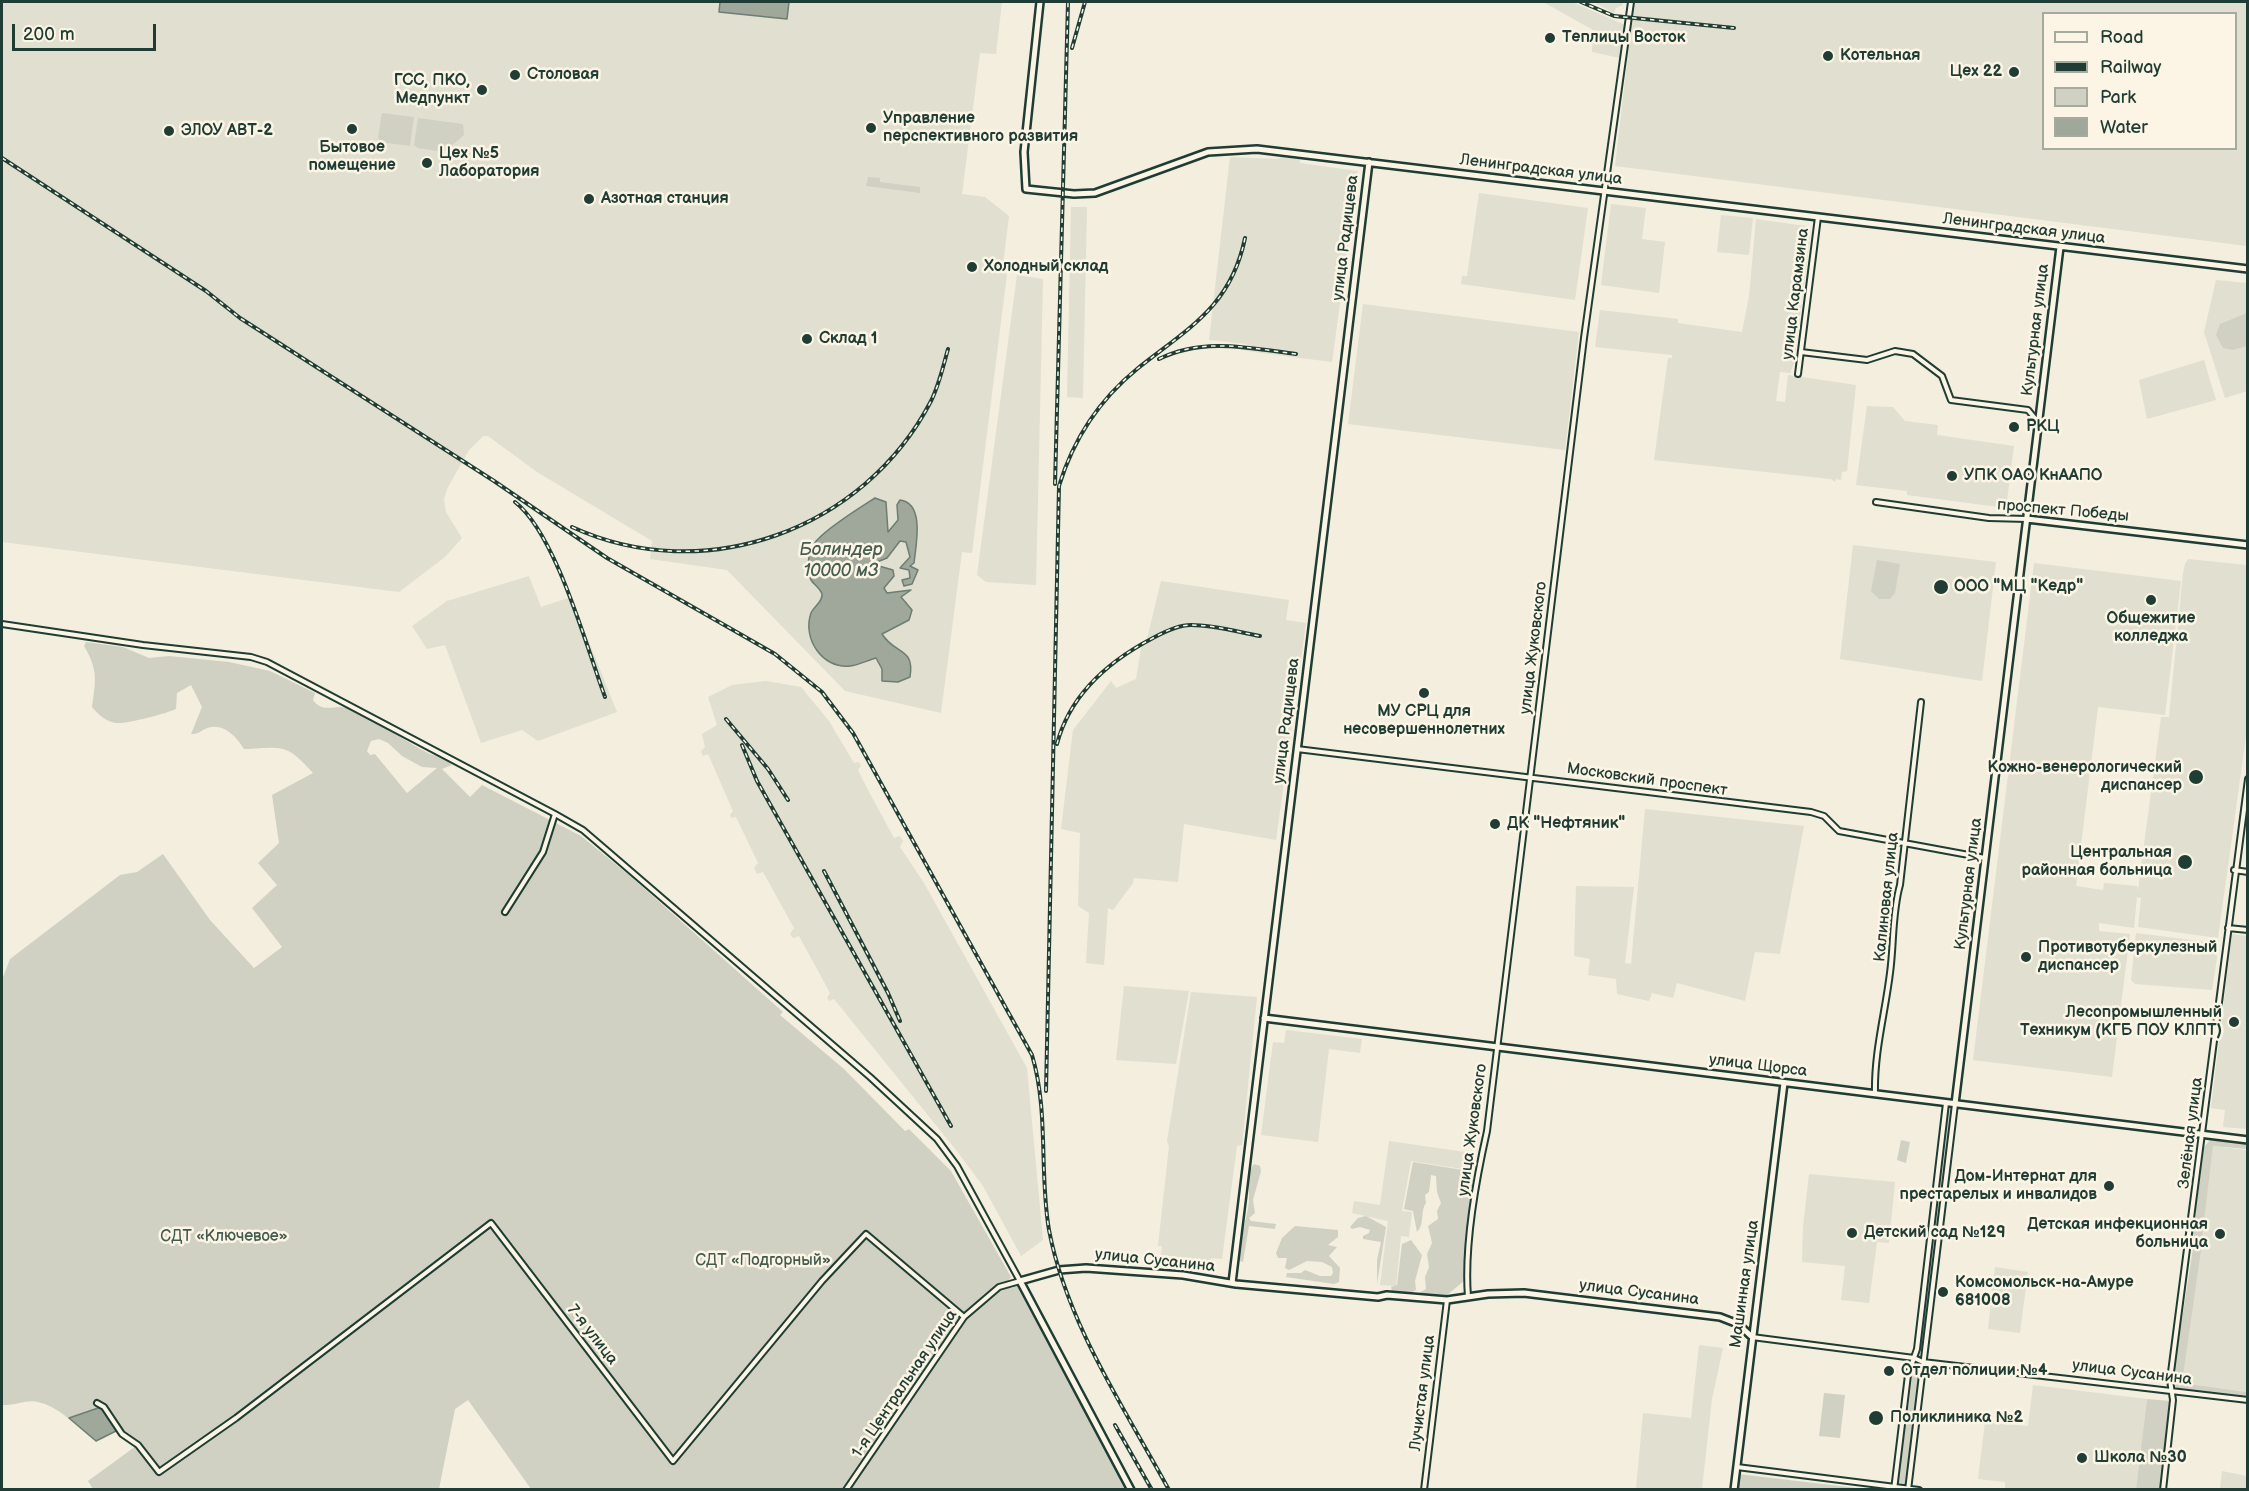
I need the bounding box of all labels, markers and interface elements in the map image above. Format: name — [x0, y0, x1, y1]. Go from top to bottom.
scale bar — [15, 12, 159, 50]
legend — [2042, 12, 2237, 150]
text: 200 m — [23, 24, 75, 45]
text: Road — [2100, 27, 2144, 48]
place label: Теплицы Восток — [1562, 28, 1685, 48]
marker: Теплицы Восток — [1543, 31, 1557, 45]
place label: Котельная — [1840, 46, 1920, 66]
marker: Котельная — [1821, 49, 1835, 63]
text: Railway — [2100, 57, 2162, 78]
place label: Цех 22 — [1950, 62, 2002, 82]
place label: Столовая — [527, 65, 599, 85]
marker: Цех 22 — [2007, 65, 2021, 79]
marker: Столовая — [508, 68, 522, 82]
place label: ГСС, ПКО, Медпункт — [394, 71, 470, 109]
marker: ГСС, ПКО, Медпункт — [475, 83, 489, 97]
text: Park — [2100, 87, 2136, 108]
place label: Управление перспективного развития — [883, 109, 1078, 147]
text: Water — [2100, 117, 2148, 138]
place label: ЭЛОУ АВТ-2 — [181, 121, 273, 141]
marker: Управление перспективного развития — [864, 121, 878, 135]
marker: Бытовое помещение — [345, 122, 359, 136]
marker: ЭЛОУ АВТ-2 — [162, 124, 176, 138]
place label: Бытовое помещение — [308, 138, 396, 176]
place label: Цех №5 Лаборатория — [439, 144, 539, 182]
street label: Ленинградская улица — [1459, 151, 1623, 189]
marker: Цех №5 Лаборатория — [420, 156, 434, 170]
street label: улица Радищева — [1329, 174, 1363, 302]
place label: Азотная станция — [601, 189, 729, 209]
marker: Азотная станция — [582, 192, 596, 206]
street label: Ленинградская улица — [1942, 210, 2106, 248]
street label: улица Карамзина — [1778, 227, 1814, 361]
place label: Холодный склад — [984, 257, 1108, 277]
marker: Холодный склад — [965, 260, 979, 274]
street label: Культурная улица — [2018, 263, 2054, 397]
place label: Склад 1 — [819, 329, 878, 349]
marker: Склад 1 — [800, 332, 814, 346]
place label: РКЦ — [2026, 417, 2059, 437]
marker: РКЦ — [2007, 420, 2021, 434]
place label: УПК ОАО КнААПО — [1964, 466, 2102, 486]
marker: УПК ОАО КнААПО — [1945, 469, 1959, 483]
street label: проспект Победы — [1996, 496, 2130, 526]
water label: Болиндер 10000 м3 — [799, 539, 883, 582]
place label: ООО "МЦ "Кедр" — [1954, 577, 2083, 597]
marker: ООО "МЦ "Кедр" — [1932, 578, 1950, 596]
street label: улица Жуковского — [1516, 581, 1552, 715]
marker: Общежитие колледжа — [2144, 593, 2158, 607]
place label: Общежитие колледжа — [2106, 609, 2196, 647]
street label: улица Радищева — [1270, 657, 1304, 785]
marker: МУ СРЦ для несовершеннолетних — [1417, 686, 1431, 700]
place label: МУ СРЦ для несовершеннолетних — [1343, 702, 1505, 740]
place label: Кожно-венерологический диспансер — [1987, 758, 2182, 796]
street label: Московский проспект — [1565, 759, 1729, 801]
marker: Кожно-венерологический диспансер — [2187, 768, 2205, 786]
place label: ДК "Нефтяник" — [1507, 814, 1625, 834]
marker: ДК "Нефтяник" — [1488, 817, 1502, 831]
street label: Культурная улица — [1951, 817, 1987, 951]
street label: Калиновая улица — [1871, 831, 1903, 963]
place label: Центральная районная больница — [2022, 843, 2172, 881]
marker: Центральная районная больница — [2176, 853, 2194, 871]
place label: Противотуберкулезный диспансер — [2038, 938, 2217, 976]
marker: Противотуберкулезный диспансер — [2019, 950, 2033, 964]
place label: Лесопромышленный Техникум (КГБ ПОУ КЛПТ) — [2020, 1003, 2222, 1041]
marker: Лесопромышленный Техникум (КГБ ПОУ КЛПТ) — [2227, 1015, 2241, 1029]
street label: улица Щорса — [1708, 1050, 1808, 1082]
street label: улица Жуковского — [1454, 1063, 1492, 1197]
street label: Зелёная улица — [2175, 1076, 2207, 1190]
place label: Дом-Интернат для престарелых и инвалидов — [1899, 1167, 2097, 1205]
marker: Дом-Интернат для престарелых и инвалидов — [2102, 1179, 2116, 1193]
place label: Детская инфекционная больница — [2027, 1215, 2208, 1253]
street label: Машинная улица — [1727, 1219, 1763, 1349]
place label: Детский сад №129 — [1864, 1223, 2006, 1243]
marker: Детский сад №129 — [1845, 1226, 1859, 1240]
park label: СДТ «Ключевое» — [160, 1227, 288, 1247]
marker: Детская инфекционная больница — [2213, 1227, 2227, 1241]
street label: улица Сусанина — [1094, 1245, 1216, 1277]
park label: СДТ «Подгорный» — [695, 1251, 831, 1271]
place label: Комсомольск-на-Амуре 681008 — [1955, 1273, 2134, 1311]
street label: улица Сусанина — [1578, 1276, 1700, 1310]
marker: Комсомольск-на-Амуре 681008 — [1936, 1285, 1950, 1299]
street label: 7-я улица — [563, 1301, 621, 1369]
street label: 1-я Центральная улица — [848, 1306, 962, 1462]
street label: Лучистая улица — [1406, 1334, 1440, 1452]
street label: улица Сусанина — [2071, 1356, 2193, 1390]
place label: Отдел полиции №4 — [1901, 1361, 2047, 1381]
marker: Отдел полиции №4 — [1882, 1364, 1896, 1378]
place label: Поликлиника №2 — [1890, 1408, 2023, 1428]
marker: Поликлиника №2 — [1867, 1409, 1885, 1427]
place label: Школа №30 — [2094, 1448, 2187, 1468]
marker: Школа №30 — [2075, 1451, 2089, 1465]

